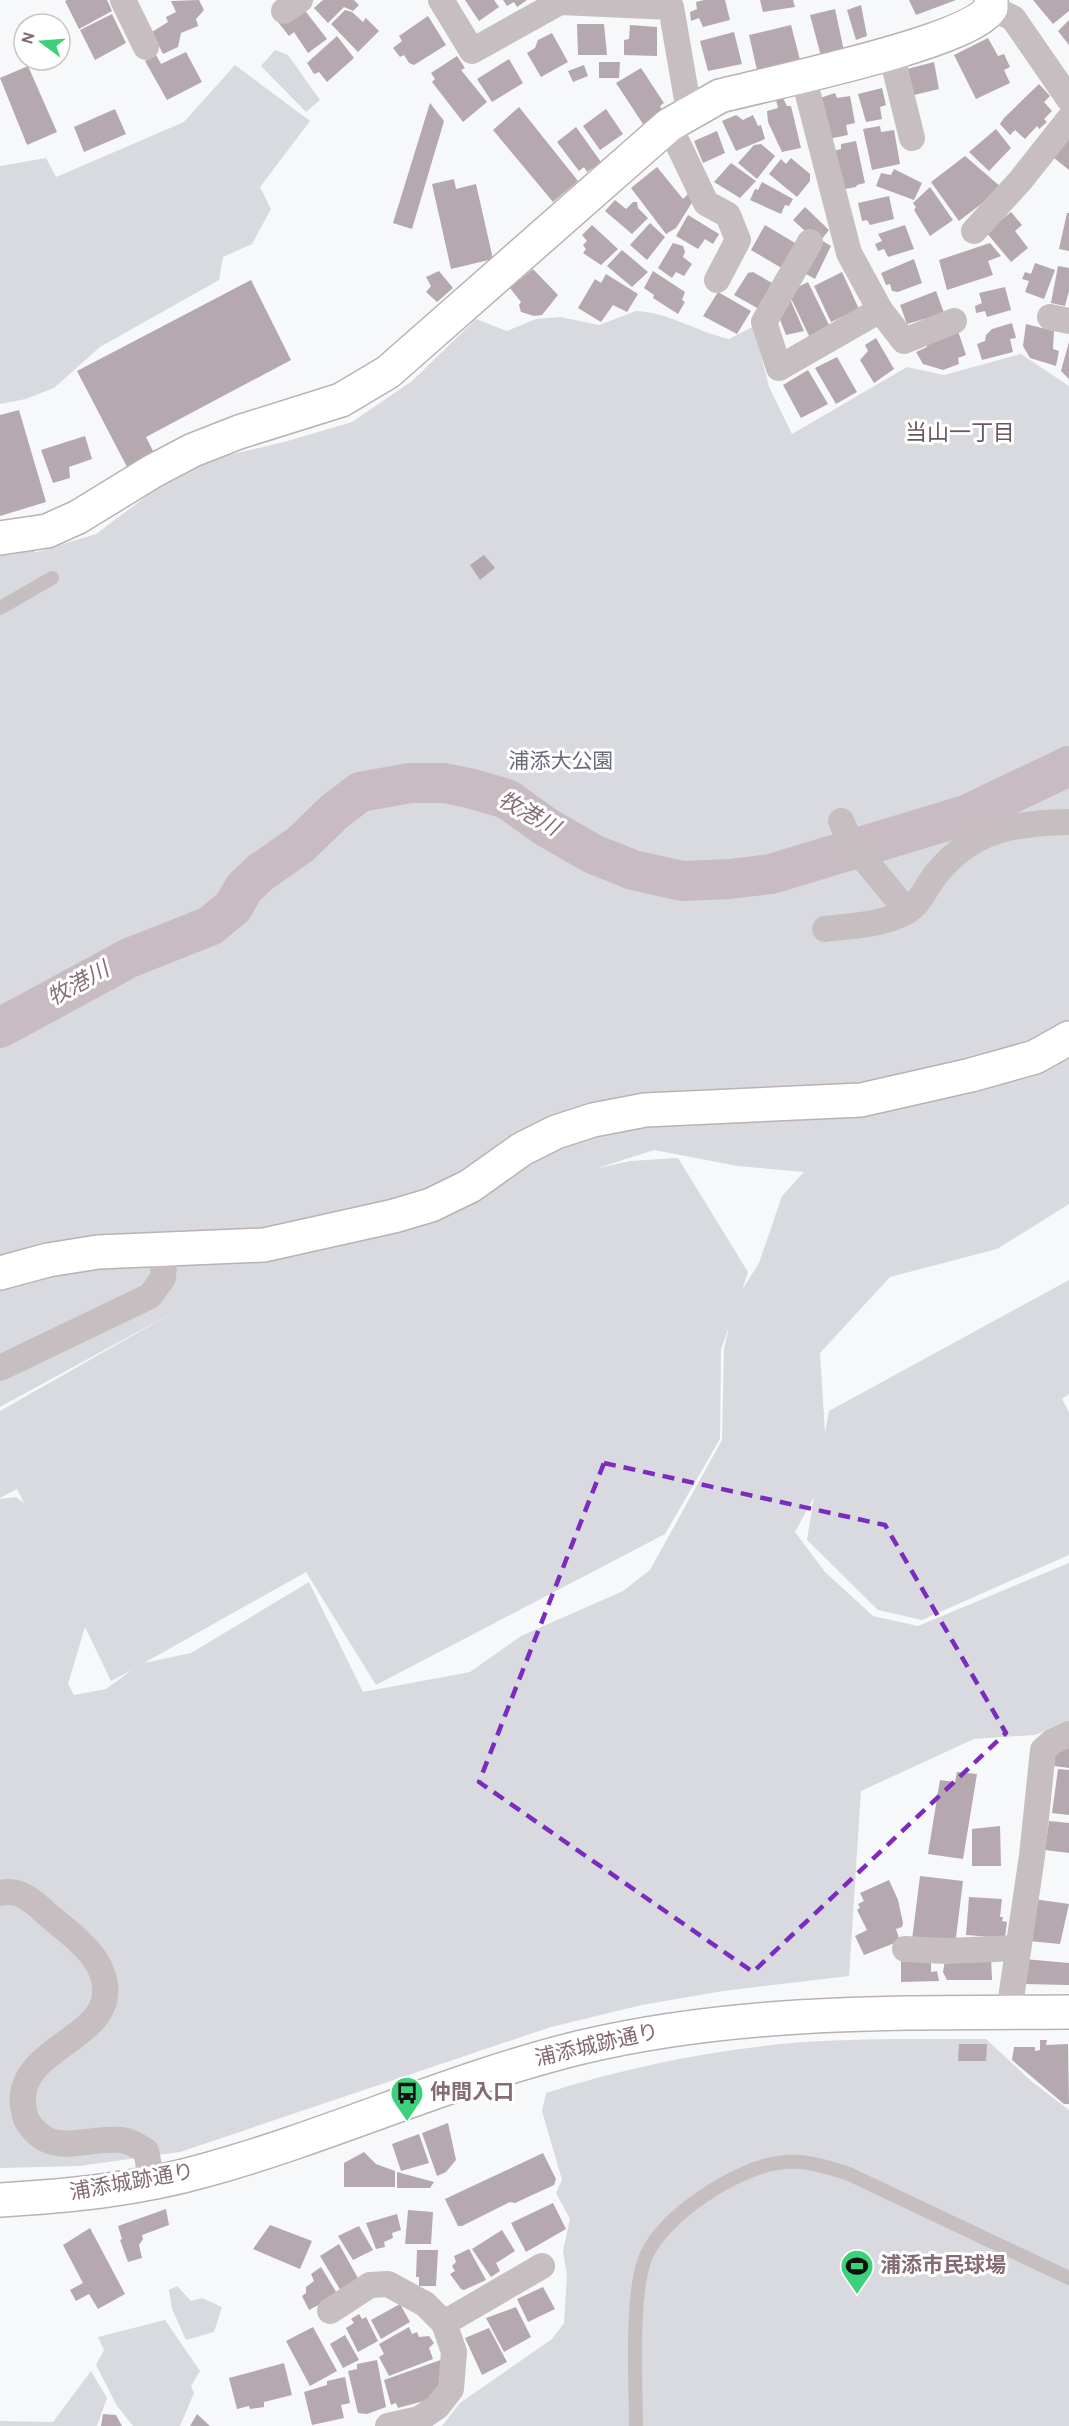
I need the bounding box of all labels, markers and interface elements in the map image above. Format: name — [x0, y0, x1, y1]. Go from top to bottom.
north arrow — [12, 12, 72, 72]
text: N — [18, 30, 41, 47]
district label: 当山一丁目 — [905, 421, 1015, 448]
park label: 浦添大公園 — [509, 749, 614, 776]
water label: 牧港川 — [493, 787, 565, 844]
water label: 牧港川 — [44, 956, 116, 1013]
street label: 浦添城跡通り — [533, 2019, 661, 2073]
bus stop icon: 仲間入口 — [389, 2075, 425, 2122]
place label: 仲間入口 — [430, 2080, 514, 2107]
street label: 浦添城跡通り — [68, 2159, 196, 2207]
sports icon: 浦添市民球場 — [839, 2248, 875, 2295]
place label: 浦添市民球場 — [880, 2253, 1006, 2280]

